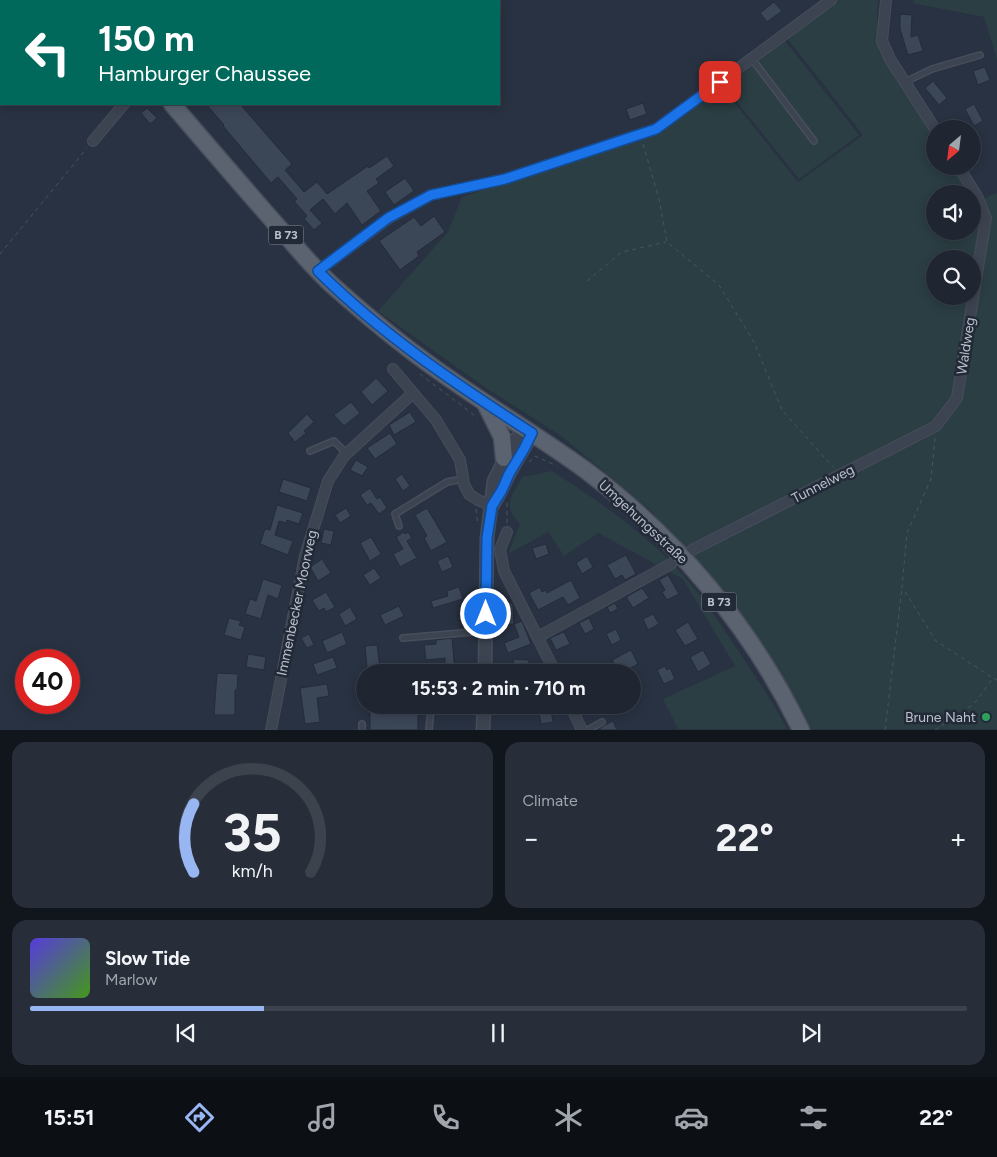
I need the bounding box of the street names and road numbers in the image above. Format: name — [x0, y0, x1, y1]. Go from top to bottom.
road number: B 73 — [268, 226, 304, 244]
street label: Waldweg — [953, 316, 979, 376]
street label: Tunnelweg — [789, 461, 857, 507]
street label: Umgehungsstraße — [595, 477, 691, 568]
street label: Immenbecker Moorweg — [273, 529, 321, 677]
road number: B 73 — [702, 592, 736, 612]

